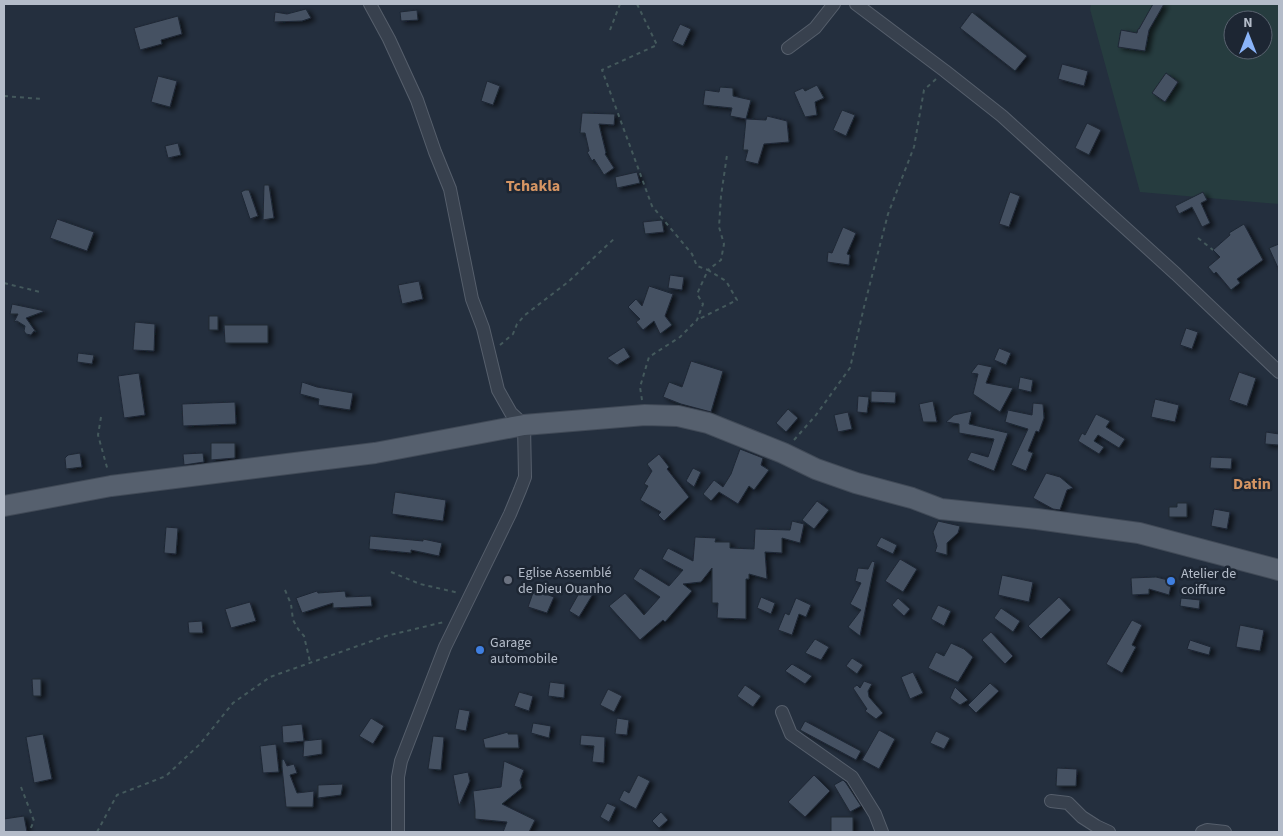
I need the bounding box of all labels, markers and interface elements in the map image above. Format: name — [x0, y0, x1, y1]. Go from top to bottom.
north arrow — [1223, 10, 1273, 60]
text: N — [1243, 13, 1253, 33]
district label: Tchakla — [506, 175, 560, 197]
district label: Datin — [1233, 473, 1271, 495]
place label: Eglise Assemblé de Dieu Ouanho — [518, 563, 612, 599]
place label: Atelier de coiffure — [1181, 564, 1236, 600]
marker: Eglise Assemblé de Dieu Ouanho — [502, 574, 514, 586]
marker: Atelier de coiffure — [1165, 575, 1177, 587]
place label: Garage automobile — [490, 633, 558, 669]
marker: Garage automobile — [474, 644, 486, 656]

